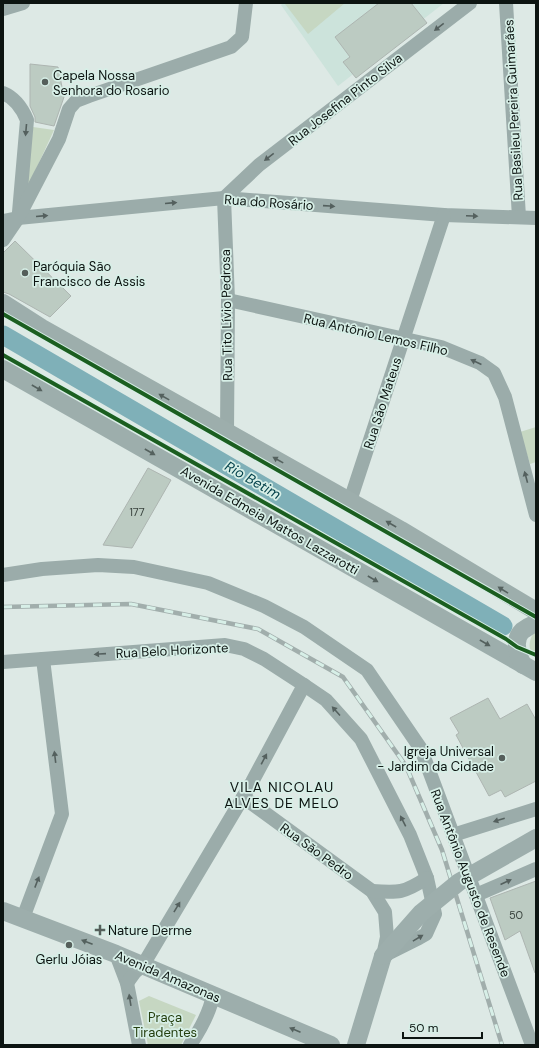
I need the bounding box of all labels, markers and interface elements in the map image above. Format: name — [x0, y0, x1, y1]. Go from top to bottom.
street label: Rua Basileu Pereira Guimarães — [500, 19, 527, 201]
one-way arrow — [433, 23, 444, 31]
street label: Rua Josefina Pinto Silva — [285, 49, 406, 149]
place label: Capela Nossa Senhora do Rosario — [53, 67, 170, 99]
marker: Capela Nossa Senhora do Rosario — [40, 77, 50, 87]
one-way arrow — [23, 124, 29, 136]
one-way arrow — [264, 153, 275, 161]
street label: Rua do Rosário — [224, 191, 314, 214]
one-way arrow — [165, 200, 177, 207]
one-way arrow — [323, 203, 335, 210]
one-way arrow — [36, 212, 48, 219]
one-way arrow — [466, 213, 479, 219]
street label: Rua Tito Lívio Pedrosa — [217, 249, 236, 381]
place label: Paróquia São Francisco de Assis — [33, 258, 145, 290]
marker: Paróquia São Francisco de Assis — [20, 268, 30, 278]
street label: Rua Antônio Lemos Filho — [302, 310, 450, 359]
street label: Rua São Mateus — [360, 355, 405, 451]
one-way arrow — [470, 359, 482, 365]
one-way arrow — [31, 385, 43, 391]
one-way arrow — [158, 393, 170, 400]
one-way arrow — [144, 449, 156, 456]
water label: Rio Betim — [222, 457, 284, 503]
one-way arrow — [272, 457, 283, 464]
street label: Avenida Edmeia Mattos Lazzarotti — [178, 462, 362, 579]
one-way arrow — [523, 471, 529, 483]
house number: 177 — [129, 505, 145, 519]
one-way arrow — [385, 521, 397, 528]
one-way arrow — [367, 575, 378, 582]
one-way arrow — [497, 587, 509, 594]
street label: Rua Belo Horizonte — [115, 639, 229, 662]
one-way arrow — [480, 640, 491, 647]
one-way arrow — [94, 651, 106, 658]
one-way arrow — [331, 705, 340, 716]
place label: Igreja Universal - Jardim da Cidade — [377, 743, 494, 775]
one-way arrow — [52, 751, 58, 763]
one-way arrow — [261, 753, 267, 765]
marker: Igreja Universal - Jardim da Cidade — [497, 753, 507, 763]
district label: VILA NICOLAU ALVES DE MELO — [224, 778, 340, 812]
street label: Rua Antônio Augusto de Resende — [427, 787, 514, 979]
one-way arrow — [400, 815, 406, 827]
one-way arrow — [492, 818, 504, 824]
street label: Rua São Pedro — [277, 819, 357, 884]
one-way arrow — [34, 875, 40, 887]
one-way arrow — [500, 879, 512, 885]
one-way arrow — [173, 901, 180, 913]
house number: 50 — [509, 908, 523, 922]
place label: Nature Derme — [108, 922, 192, 939]
marker: Nature Derme — [95, 925, 105, 935]
one-way arrow — [412, 935, 424, 942]
one-way arrow — [80, 939, 92, 945]
marker: Gerlu Jóias — [64, 940, 74, 950]
street label: Avenida Amazonas — [112, 947, 223, 1006]
place label: Gerlu Jóias — [36, 951, 102, 968]
one-way arrow — [127, 994, 133, 1006]
park label: Praça Tiradentes — [133, 1009, 197, 1041]
scale bar — [403, 1014, 482, 1040]
text: 50 m — [409, 1020, 438, 1036]
one-way arrow — [290, 1027, 301, 1033]

